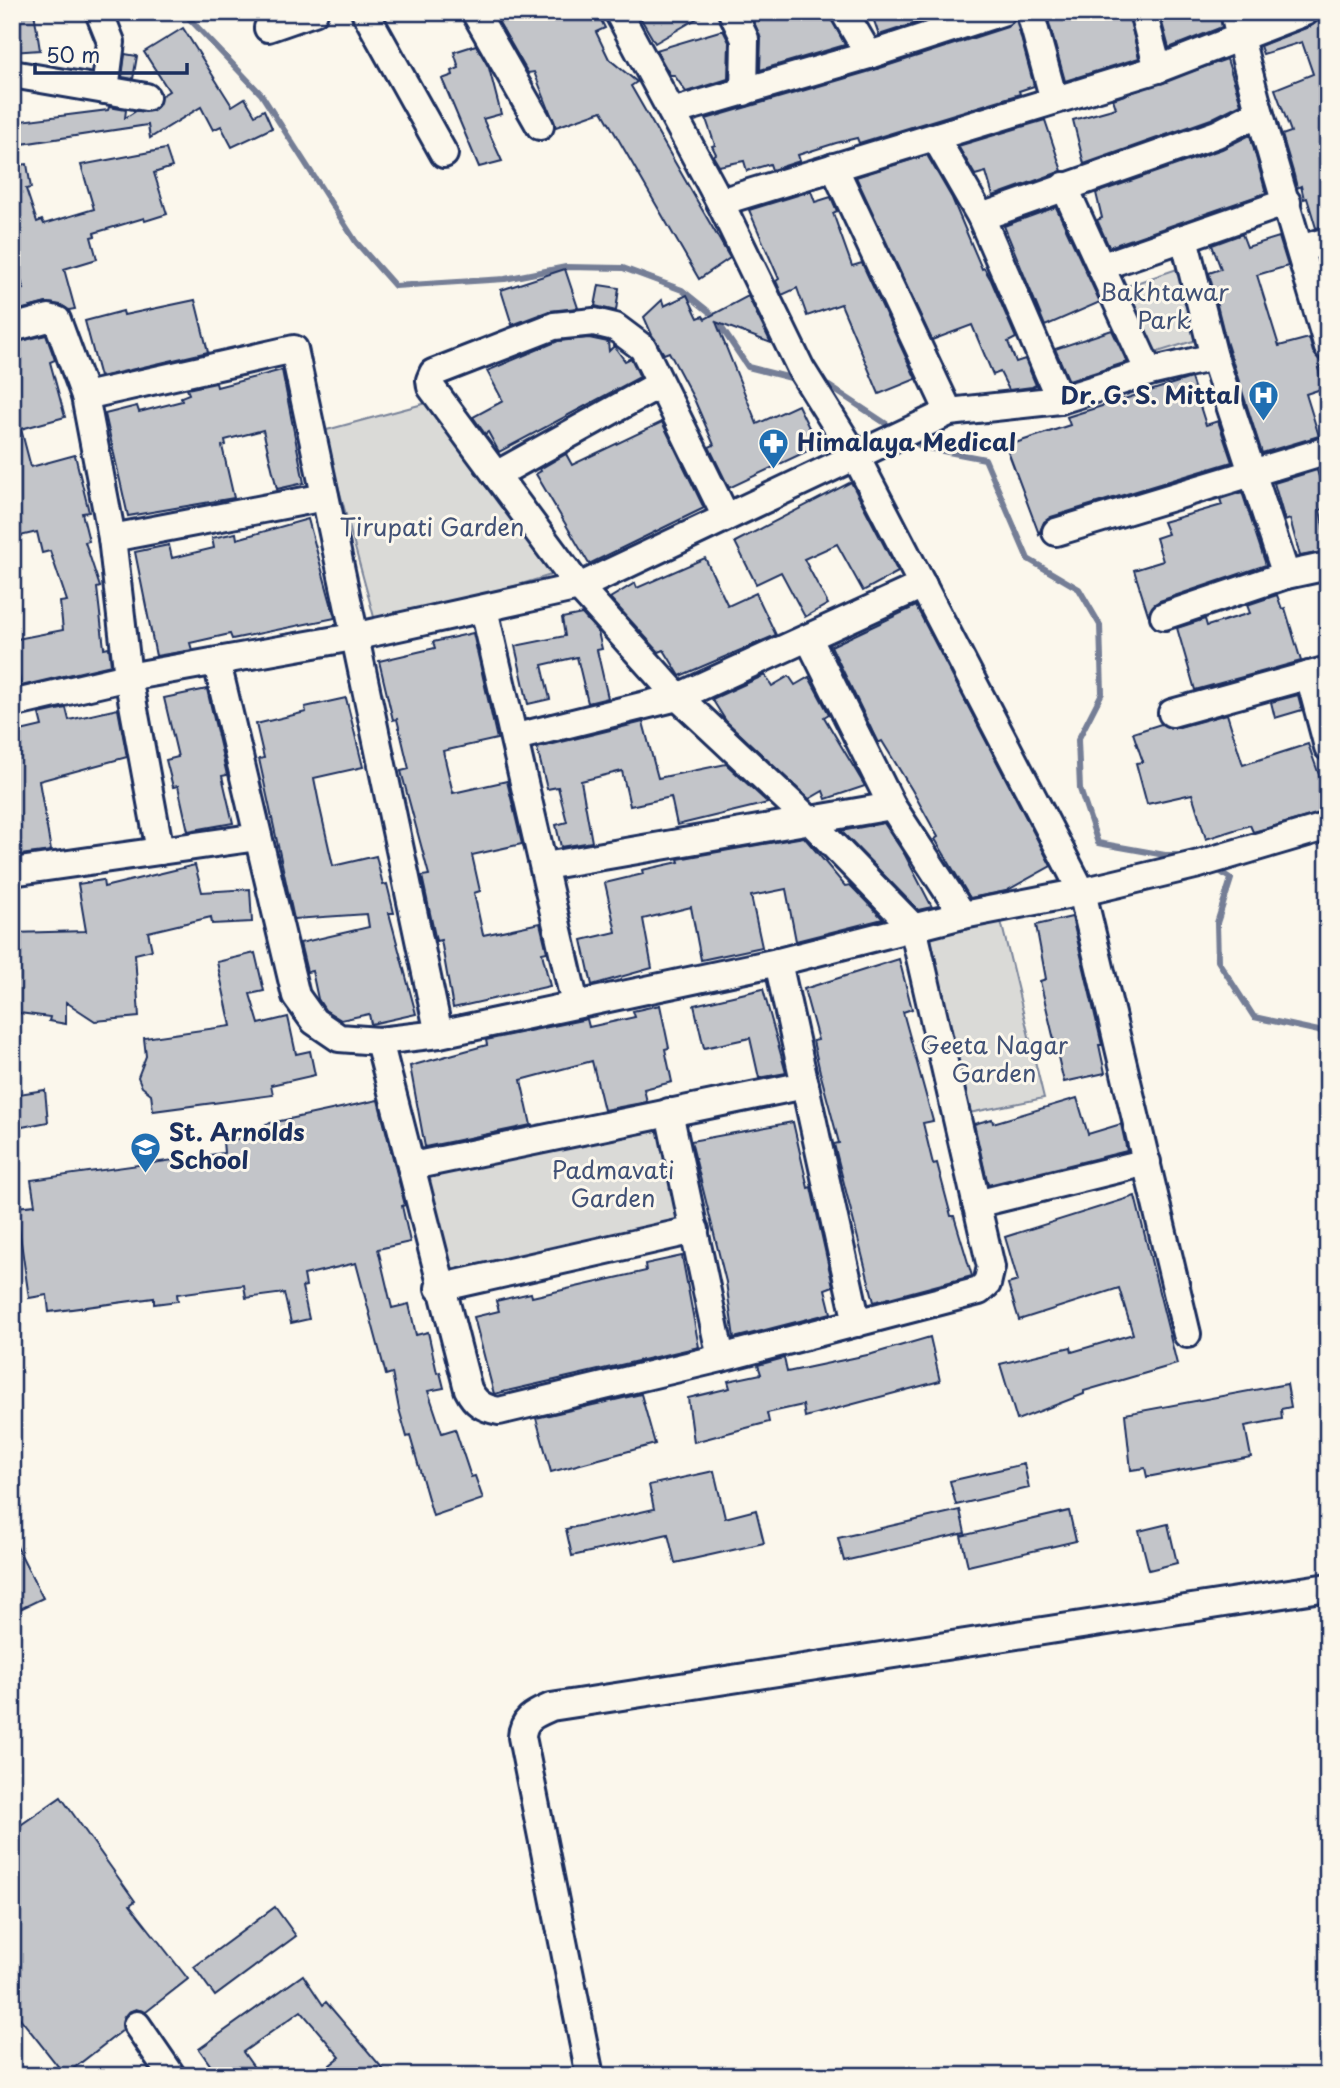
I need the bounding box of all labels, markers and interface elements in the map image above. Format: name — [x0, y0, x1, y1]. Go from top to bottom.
scale bar — [35, 32, 187, 76]
text: 50 m — [46, 38, 100, 70]
park label: Bakhtawar Park — [1099, 273, 1229, 337]
place label: Dr. G. S. Mittal — [1061, 376, 1240, 412]
hospital icon: Dr. G. S. Mittal — [1246, 379, 1280, 423]
place label: Himalaya Medical — [797, 423, 1016, 459]
pharmacy icon: Himalaya Medical — [757, 426, 791, 470]
park label: Tirupati Garden — [339, 508, 525, 544]
park label: Geeta Nagar Garden — [920, 1026, 1069, 1090]
place label: St. Arnolds School — [169, 1113, 305, 1177]
school or university icon: St. Arnolds School — [129, 1130, 163, 1174]
park label: Padmavati Garden — [551, 1151, 675, 1215]

